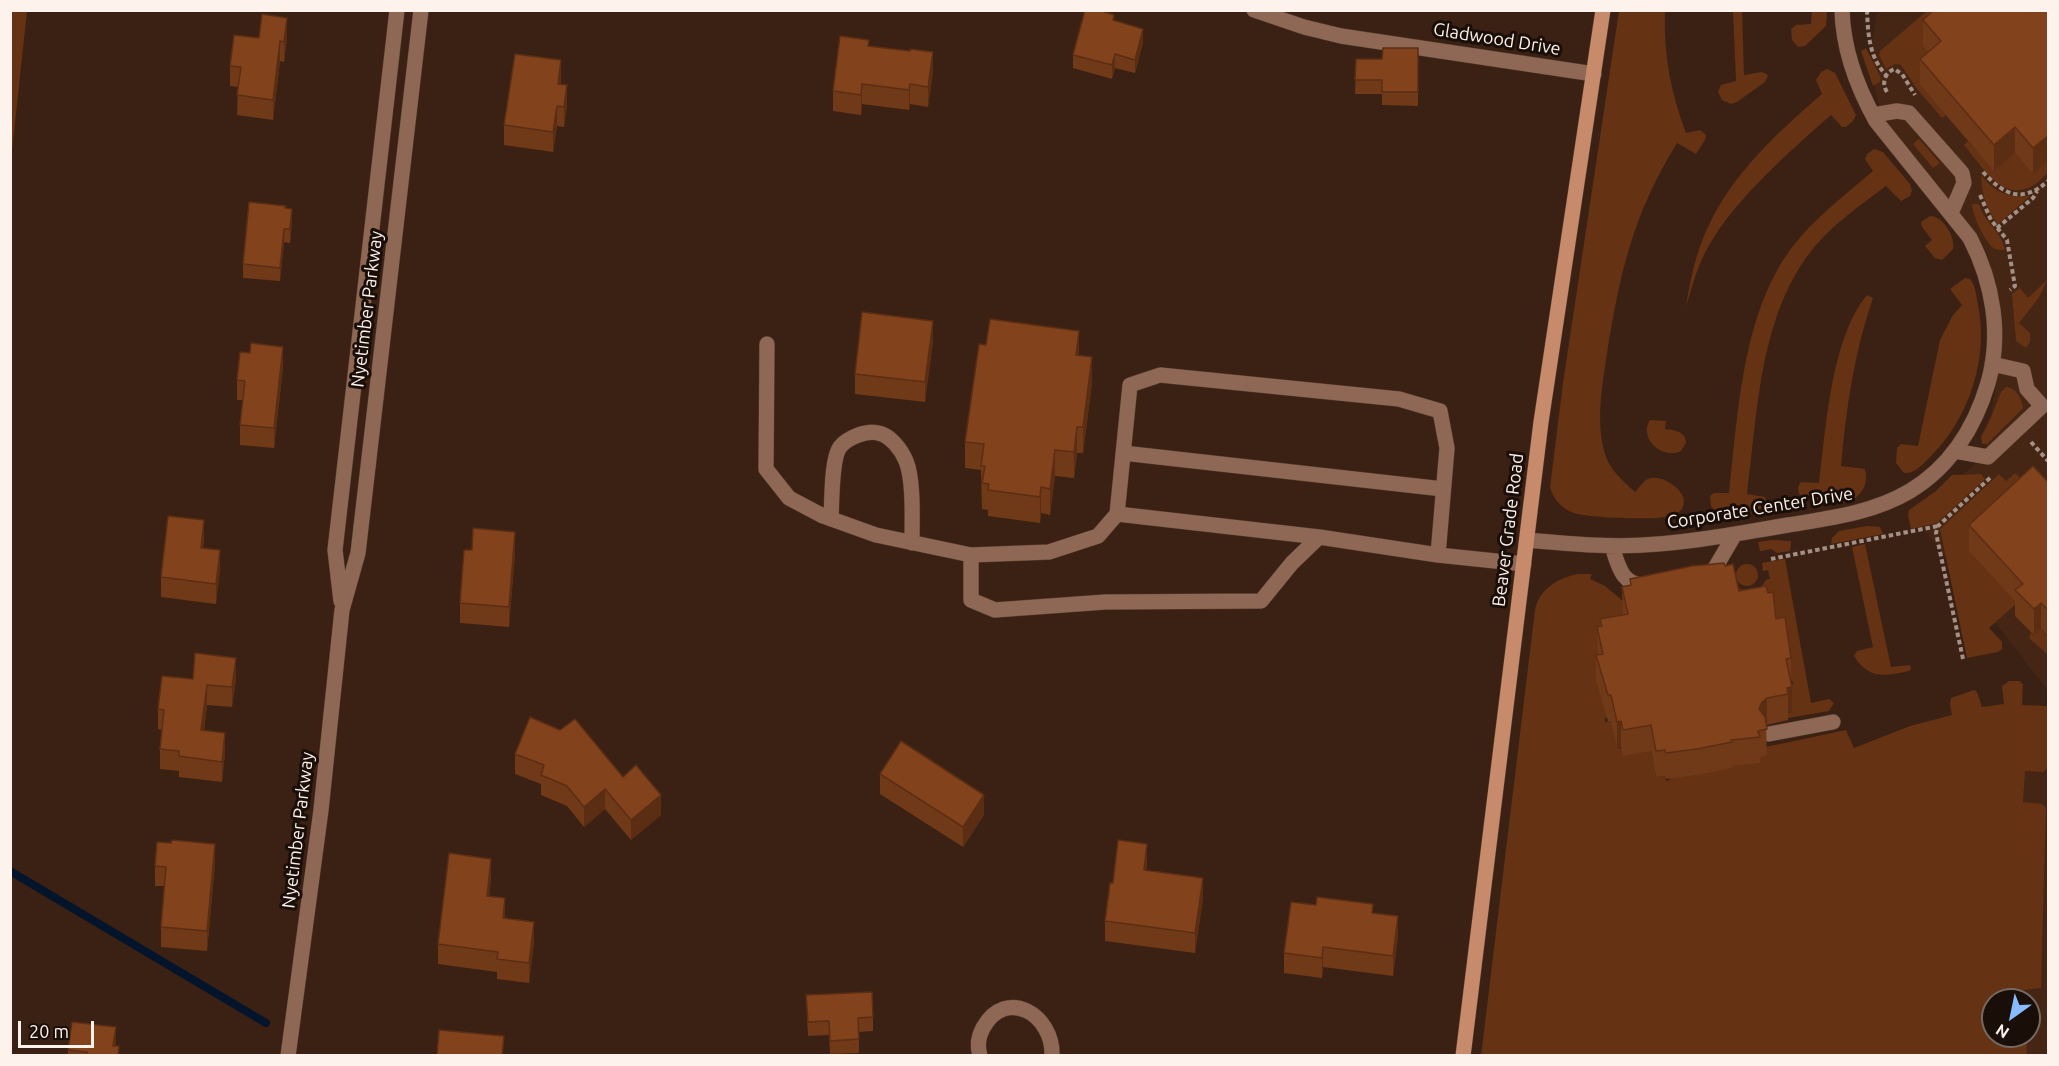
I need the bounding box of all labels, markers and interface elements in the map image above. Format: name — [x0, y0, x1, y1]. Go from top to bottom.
street label: Gladwood Drive — [1432, 18, 1562, 60]
street label: Nyetimber Parkway — [347, 230, 387, 388]
street label: Beaver Grade Road — [1488, 452, 1528, 608]
street label: Corporate Center Drive — [1665, 483, 1855, 533]
street label: Nyetimber Parkway — [278, 751, 318, 909]
north arrow — [1981, 988, 2041, 1048]
scale bar — [21, 1009, 98, 1047]
text: 20 m — [29, 1021, 69, 1041]
text: N — [1992, 1021, 2012, 1042]

